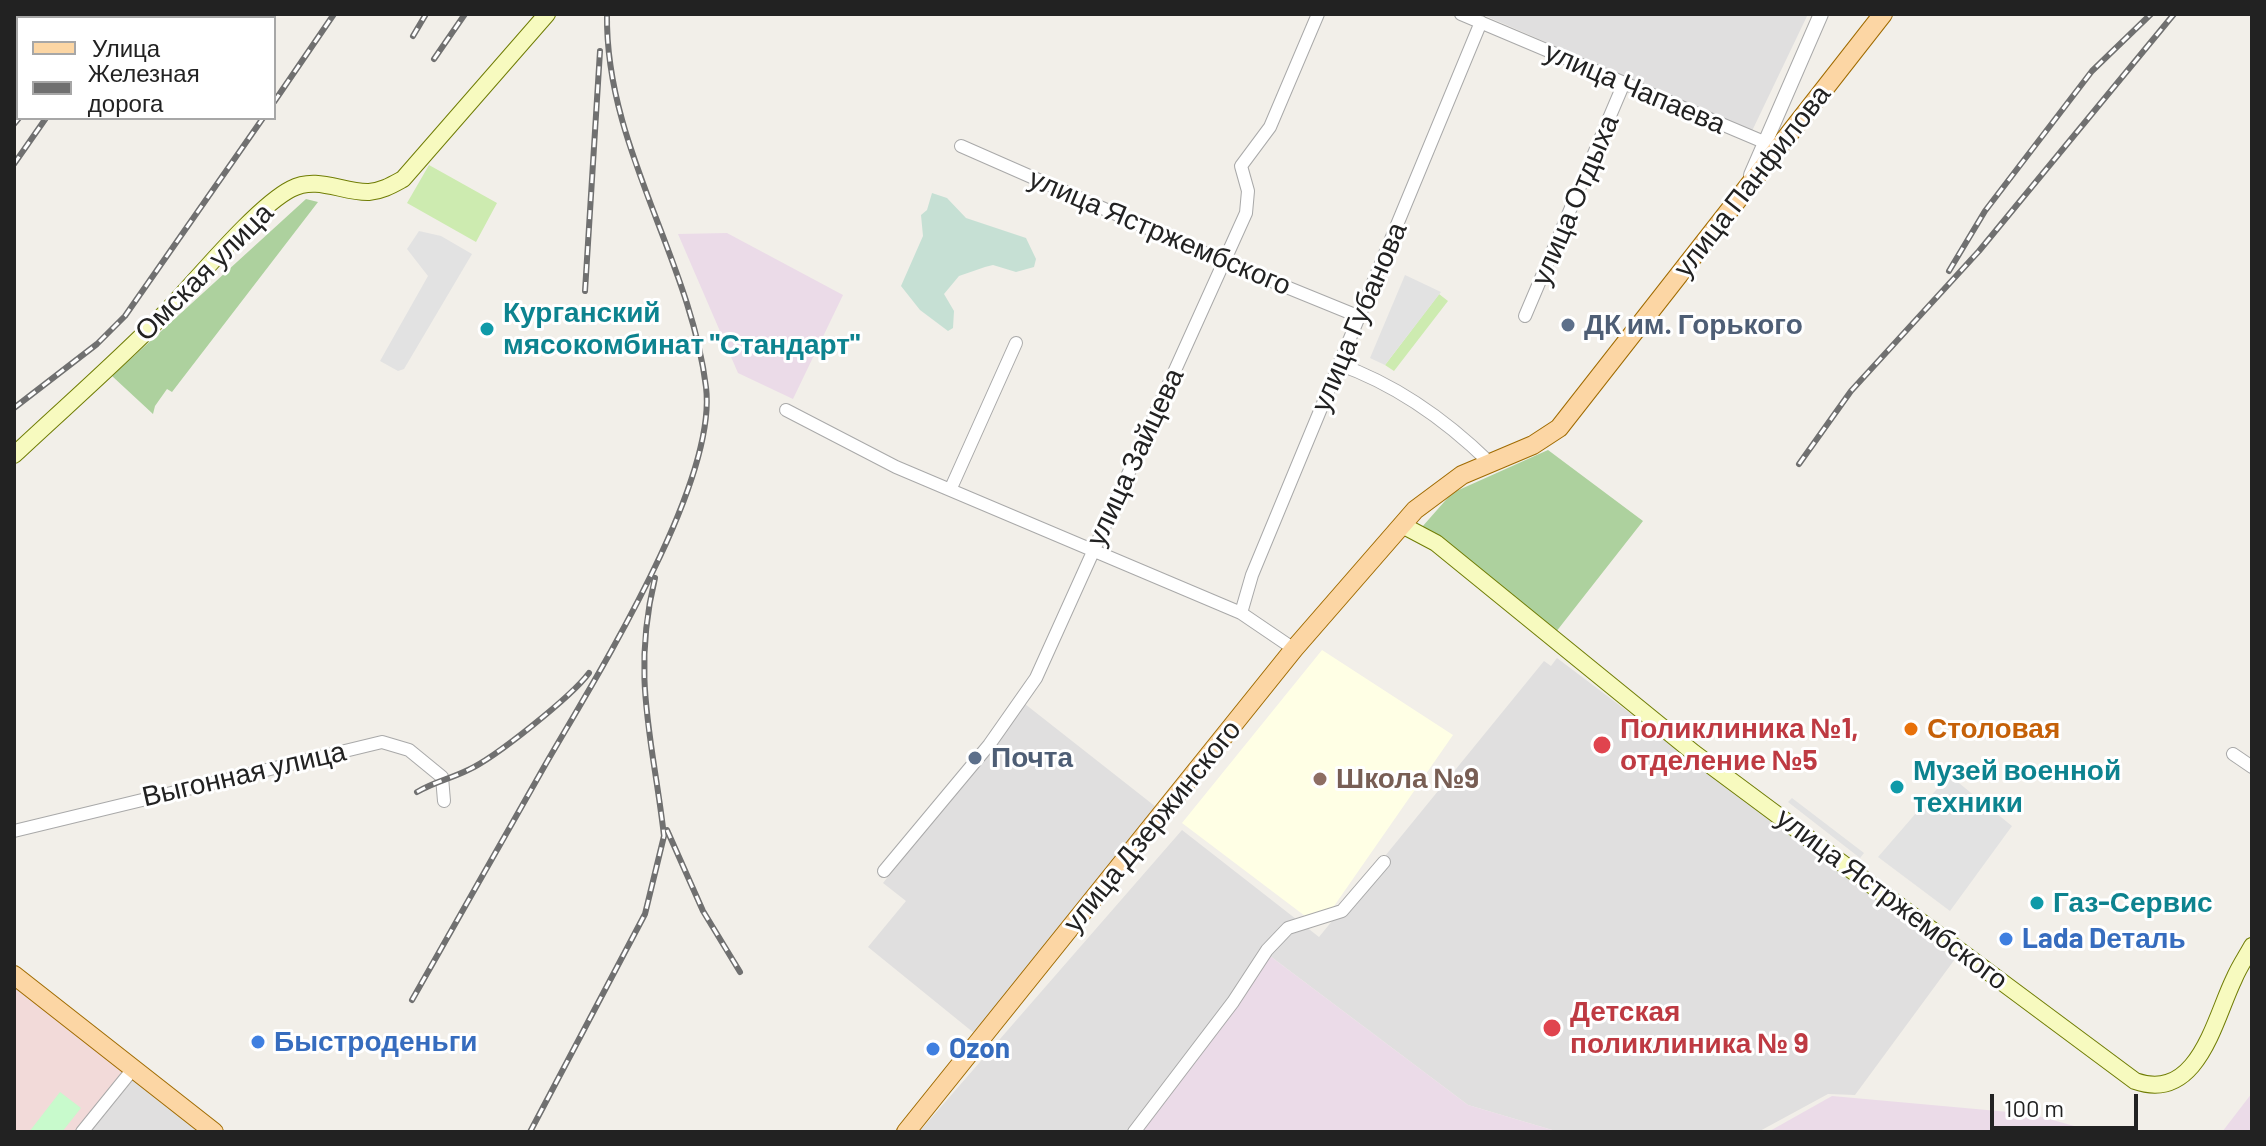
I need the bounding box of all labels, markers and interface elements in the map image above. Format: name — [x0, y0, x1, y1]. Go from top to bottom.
legend — [16, 16, 276, 120]
text: Улица — [92, 33, 160, 62]
street label: улица Чапаева — [1539, 35, 1731, 141]
text: Железная дорога — [88, 58, 200, 117]
street label: улица Панфилова — [1666, 78, 1838, 284]
street label: улица Отдыха — [1524, 110, 1626, 290]
street label: улица Ястржембского — [1024, 162, 1296, 302]
street label: Омская улица — [128, 196, 280, 348]
street label: улица Губанова — [1304, 217, 1414, 417]
place label: Курганский мясокомбинат "Стандарт" — [503, 296, 860, 362]
place label: ДК им. Горького — [1584, 308, 1803, 342]
marker: ДК им. Горького — [1559, 316, 1577, 334]
marker: Курганский мясокомбинат "Стандарт" — [478, 320, 496, 338]
street label: улица Зайцева — [1079, 363, 1191, 551]
place label: Поликлиника №1, отделение №5 — [1620, 712, 1859, 778]
place label: Столовая — [1927, 712, 2060, 746]
street label: улица Дзержинского — [1056, 713, 1248, 939]
marker: Столовая — [1902, 720, 1920, 738]
street label: Выгонная улица — [139, 734, 349, 814]
marker: Поликлиника №1, отделение №5 — [1591, 734, 1613, 756]
place label: Почта — [991, 741, 1073, 775]
marker: Почта — [966, 749, 984, 767]
place label: Музей военной техники — [1913, 754, 2121, 820]
place label: Школа №9 — [1336, 762, 1479, 796]
marker: Школа №9 — [1311, 770, 1329, 788]
marker: Музей военной техники — [1888, 778, 1906, 796]
street label: улица Ястржембского — [1769, 801, 2015, 997]
place label: Газ-Сервис — [2053, 886, 2213, 920]
marker: Газ-Сервис — [2028, 894, 2046, 912]
place label: Lada Dеталь — [2022, 922, 2186, 956]
marker: Lada Dеталь — [1997, 930, 2015, 948]
place label: Детская поликлиника № 9 — [1570, 995, 1809, 1061]
marker: Детская поликлиника № 9 — [1541, 1017, 1563, 1039]
place label: Быстроденьги — [274, 1025, 478, 1059]
place label: Ozon — [949, 1032, 1010, 1066]
marker: Быстроденьги — [249, 1033, 267, 1051]
marker: Ozon — [924, 1040, 942, 1058]
scale bar — [1994, 1078, 2142, 1128]
text: 100 m — [2004, 1093, 2064, 1122]

